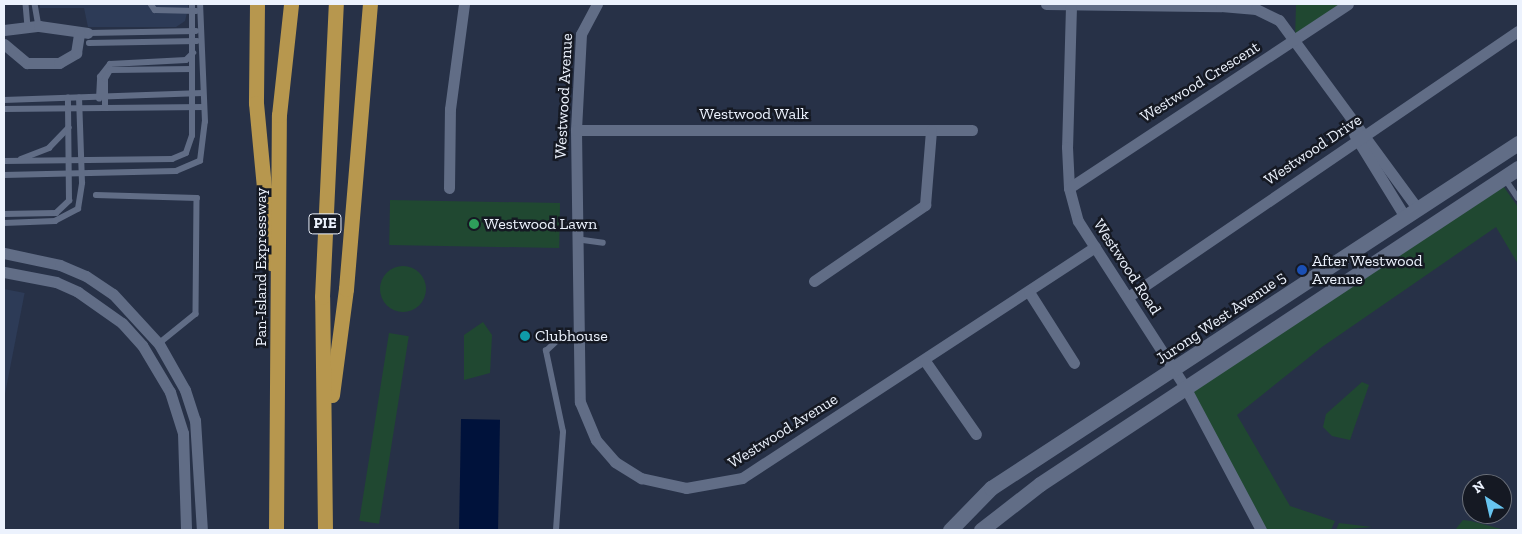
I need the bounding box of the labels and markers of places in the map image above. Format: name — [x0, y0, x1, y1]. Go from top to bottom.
place label: Westwood Lawn — [484, 214, 597, 234]
marker: Westwood Lawn — [468, 218, 480, 230]
place label: After Westwood Avenue — [1312, 251, 1423, 289]
marker: After Westwood Avenue — [1296, 264, 1308, 276]
place label: Clubhouse — [535, 326, 608, 346]
marker: Clubhouse — [519, 330, 531, 342]

